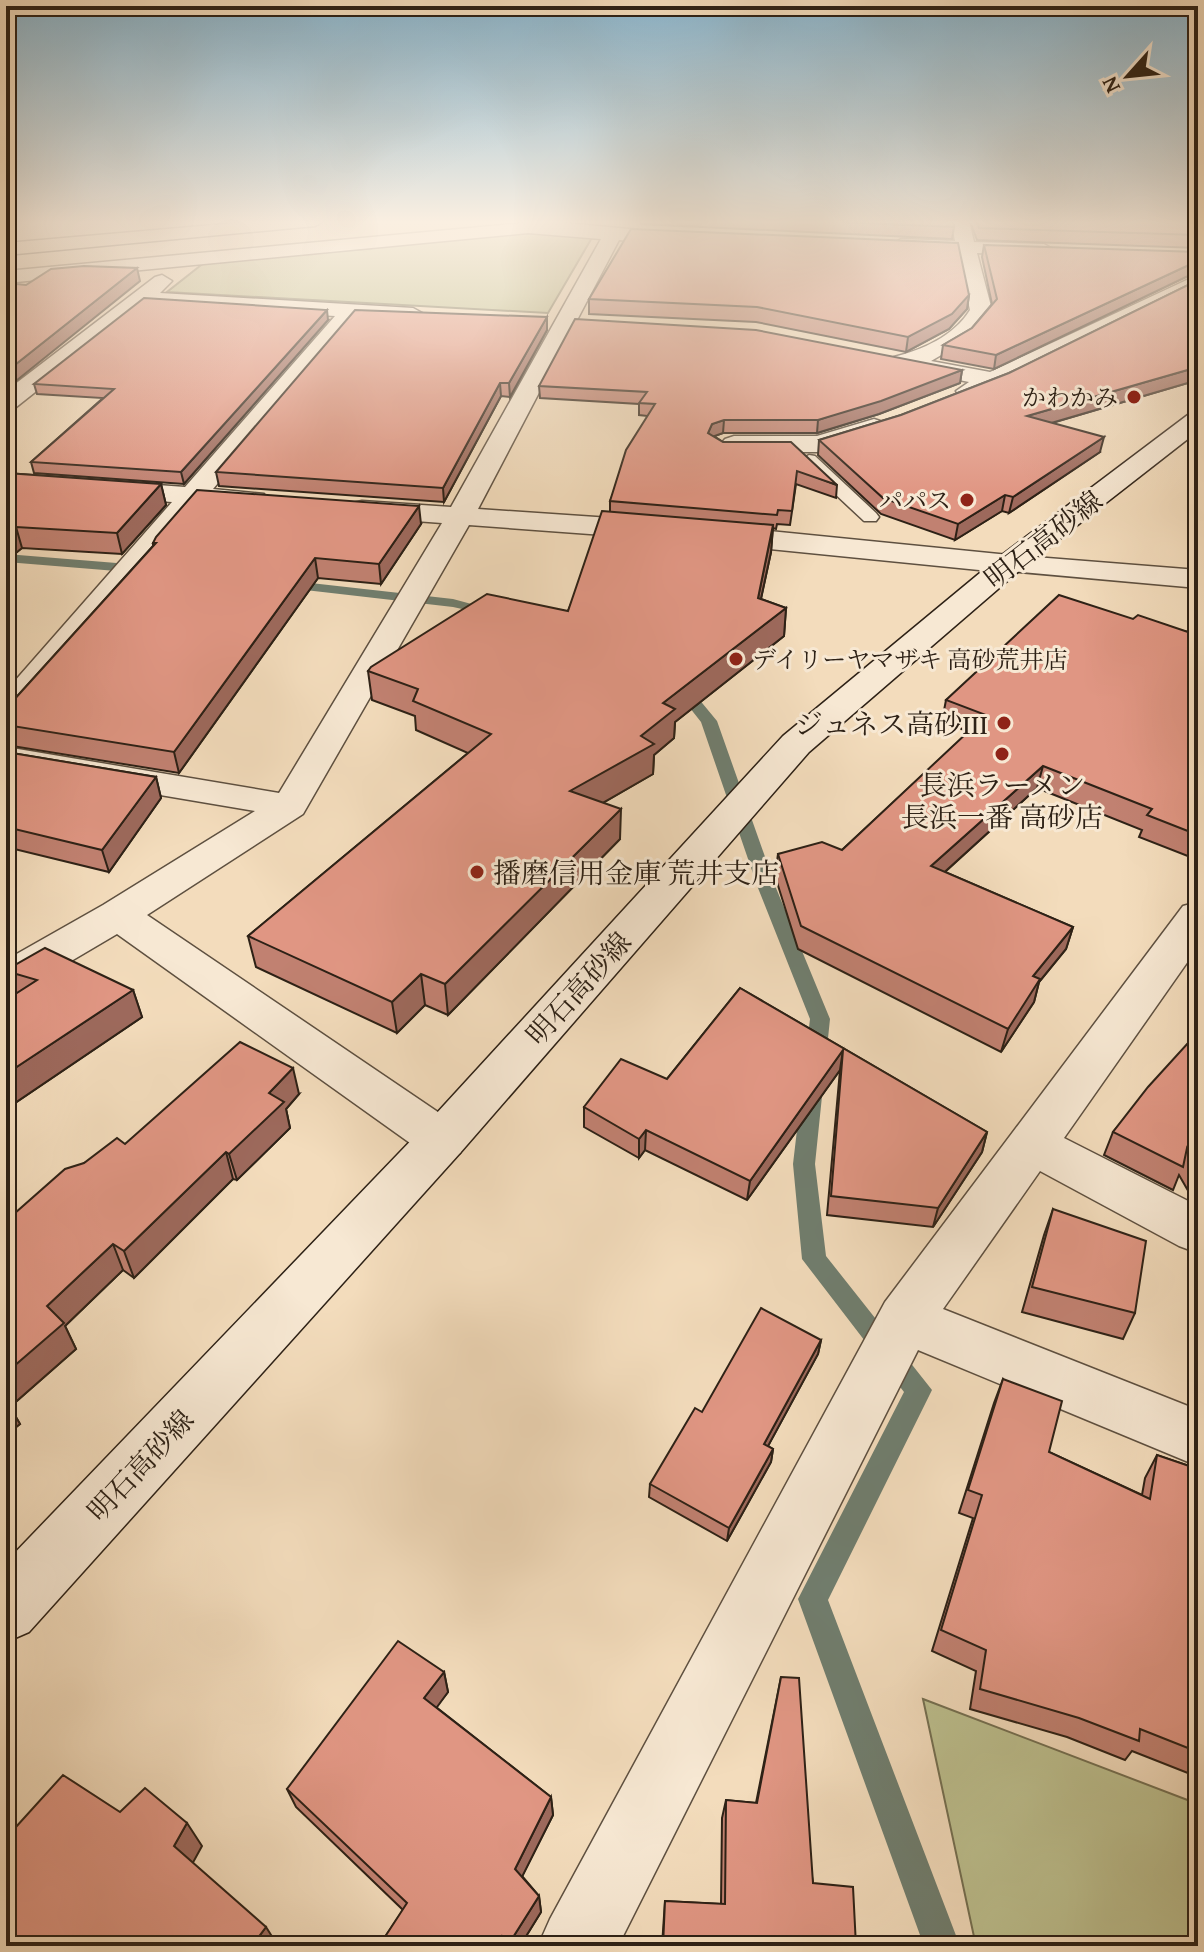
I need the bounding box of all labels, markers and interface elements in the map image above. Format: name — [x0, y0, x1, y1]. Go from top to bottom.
north arrow — [1088, 36, 1168, 116]
text: N — [1092, 71, 1128, 99]
place label: かわかみ — [1022, 380, 1118, 415]
marker: かわかみ — [1125, 388, 1143, 406]
street label: 明石高砂線 — [975, 480, 1111, 598]
place label: パパス — [879, 483, 951, 518]
marker: パパス — [958, 491, 976, 509]
place label: デイリーヤマザキ 高砂荒井店 — [752, 642, 1068, 677]
marker: デイリーヤマザキ 高砂荒井店 — [727, 650, 745, 668]
place label: ジュネス高砂Ⅲ — [795, 703, 988, 744]
marker: ジュネス高砂Ⅲ — [995, 714, 1013, 732]
marker: 長浜ラーメン 長浜一番 高砂店 — [993, 745, 1011, 763]
place label: 長浜ラーメン 長浜一番 高砂店 — [901, 764, 1103, 837]
place label: 播磨信用金庫 荒井支店 — [493, 852, 779, 893]
marker: 播磨信用金庫 荒井支店 — [468, 863, 486, 881]
street label: 明石高砂線 — [516, 922, 640, 1054]
street label: 明石高砂線 — [77, 1400, 203, 1530]

